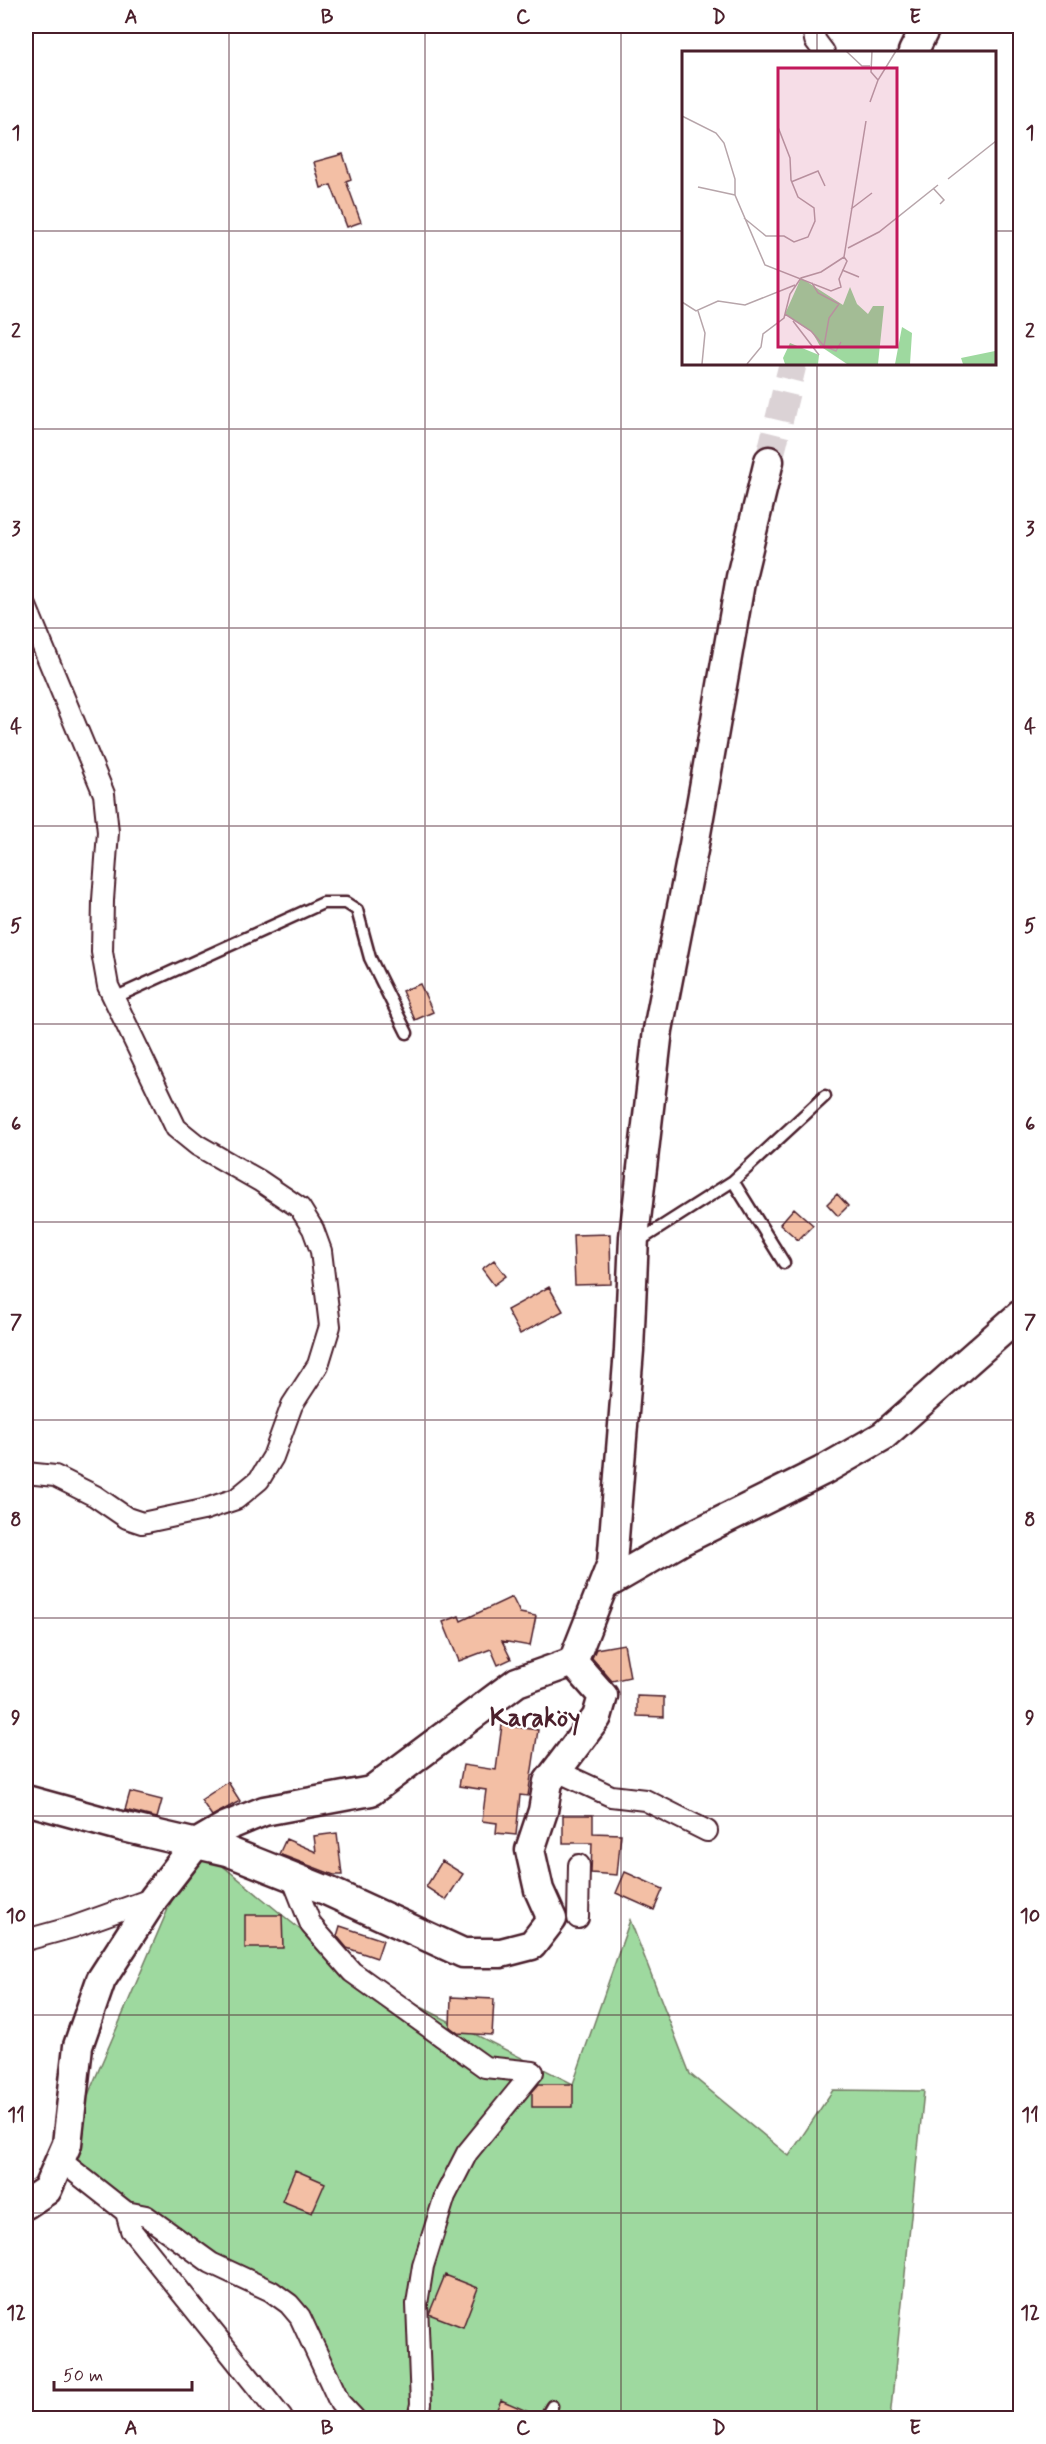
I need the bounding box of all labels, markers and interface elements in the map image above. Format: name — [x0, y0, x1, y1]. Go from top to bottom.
text: A — [124, 4, 138, 31]
text: B — [321, 4, 334, 31]
text: C — [516, 4, 531, 31]
text: D — [712, 4, 726, 31]
text: E — [909, 4, 921, 31]
inset map — [682, 51, 995, 364]
text: 1 — [12, 120, 20, 147]
text: 1 — [1026, 120, 1034, 147]
text: 2 — [11, 318, 21, 345]
text: 2 — [1025, 318, 1035, 345]
text: 3 — [11, 516, 21, 543]
text: 3 — [1025, 516, 1035, 543]
text: 4 — [10, 714, 22, 741]
text: 4 — [1024, 714, 1036, 741]
text: 5 — [10, 913, 22, 940]
text: 5 — [1024, 913, 1036, 940]
text: 6 — [11, 1111, 21, 1138]
text: 6 — [1025, 1111, 1035, 1138]
text: 7 — [10, 1309, 22, 1336]
text: 7 — [1024, 1309, 1036, 1336]
text: 8 — [10, 1507, 22, 1534]
text: 8 — [1024, 1507, 1036, 1534]
district label: Karaköy — [490, 1702, 580, 1736]
text: 9 — [11, 1705, 21, 1732]
text: 9 — [1025, 1705, 1035, 1732]
text: 10 — [6, 1903, 26, 1930]
text: 10 — [1020, 1903, 1040, 1930]
text: 11 — [7, 2102, 25, 2129]
text: 11 — [1021, 2102, 1039, 2129]
text: 12 — [6, 2300, 26, 2327]
text: 12 — [1020, 2300, 1040, 2327]
scale bar — [54, 2354, 192, 2392]
text: 50 m — [63, 2364, 103, 2388]
text: A — [124, 2415, 138, 2442]
text: B — [321, 2415, 334, 2442]
text: C — [516, 2415, 531, 2442]
text: D — [712, 2415, 726, 2442]
text: E — [909, 2415, 921, 2442]

